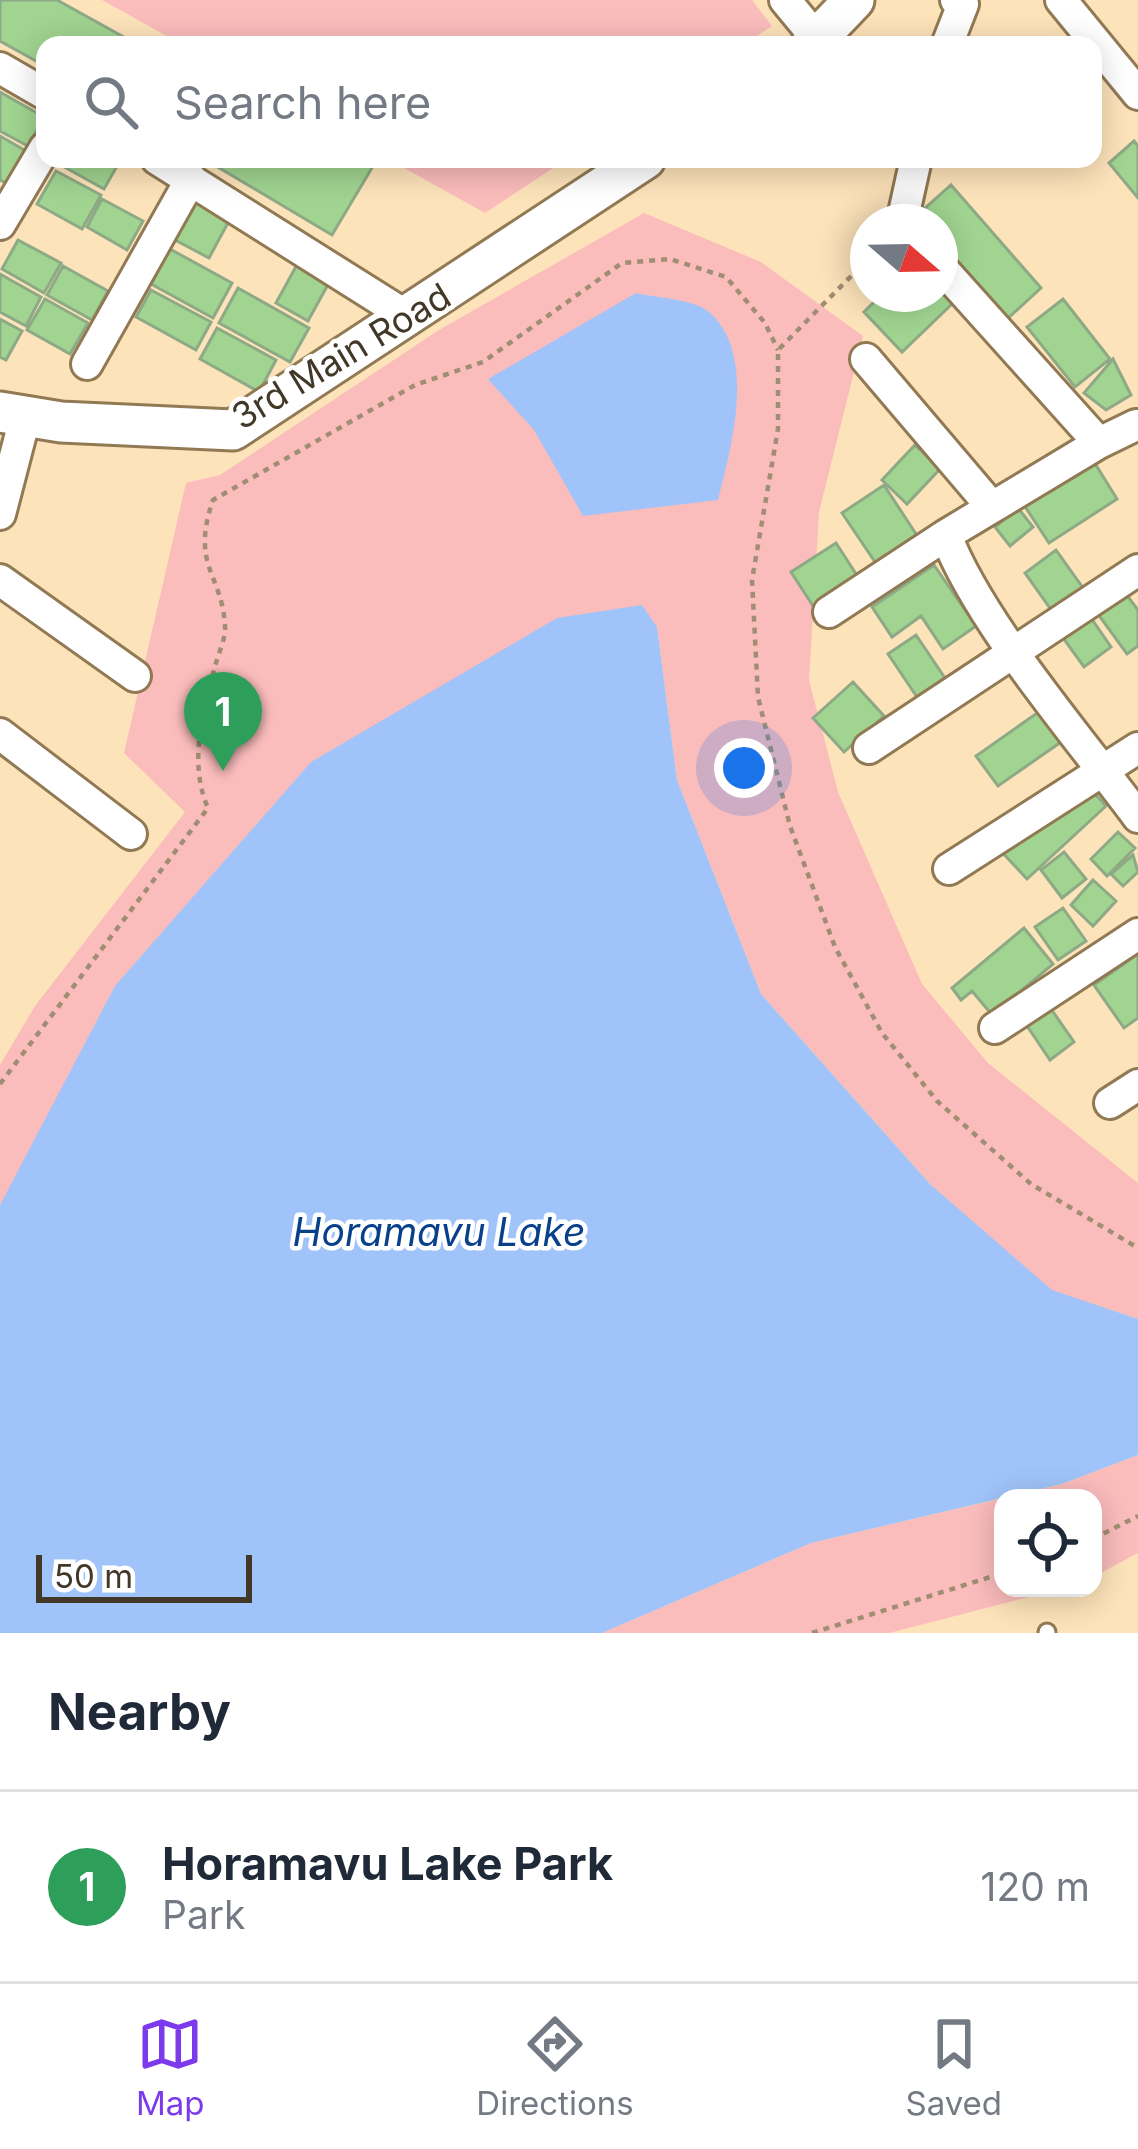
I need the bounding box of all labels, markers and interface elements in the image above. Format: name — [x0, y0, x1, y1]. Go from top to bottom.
search box — [36, 36, 1102, 168]
icon: search — [78, 69, 144, 135]
text: Search here — [174, 75, 431, 130]
north arrow — [850, 204, 958, 312]
street label: 3rd Main Road — [224, 274, 458, 438]
pin: 1 — [184, 672, 262, 771]
your location — [714, 738, 774, 798]
water label: Horamavu Lake — [293, 1208, 585, 1255]
map controls — [994, 1489, 1102, 1597]
button: locate — [994, 1489, 1102, 1597]
scale bar — [36, 1549, 252, 1602]
text: 50 m — [54, 1556, 133, 1596]
text: Nearby — [48, 1681, 231, 1742]
text: Horamavu Lake Park — [162, 1836, 613, 1891]
text: 1 — [79, 1863, 95, 1910]
text: 120 m — [981, 1863, 1090, 1910]
text: Park — [162, 1891, 246, 1938]
tab: Map — [136, 2011, 204, 2123]
tab: Directions — [476, 2011, 634, 2123]
tab: Saved — [905, 2011, 1002, 2123]

